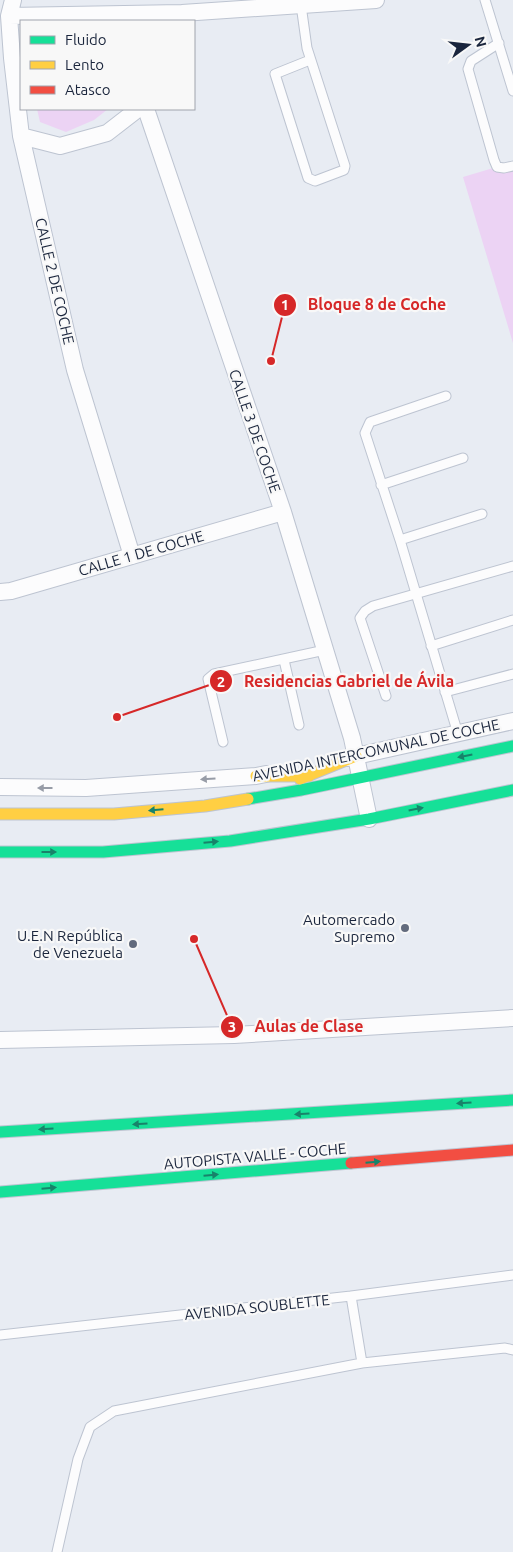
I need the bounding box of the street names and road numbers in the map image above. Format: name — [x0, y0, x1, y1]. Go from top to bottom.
street label: CALLE 2 DE COCHE — [32, 216, 78, 346]
street label: CALLE 3 DE COCHE — [226, 367, 284, 495]
street label: CALLE 1 DE COCHE — [76, 527, 206, 579]
street label: AVENIDA INTERCOMUNAL DE COCHE — [251, 715, 501, 785]
street label: AUTOPISTA VALLE - COCHE — [163, 1140, 347, 1172]
street label: AVENIDA SOUBLETTE — [184, 1291, 330, 1323]

